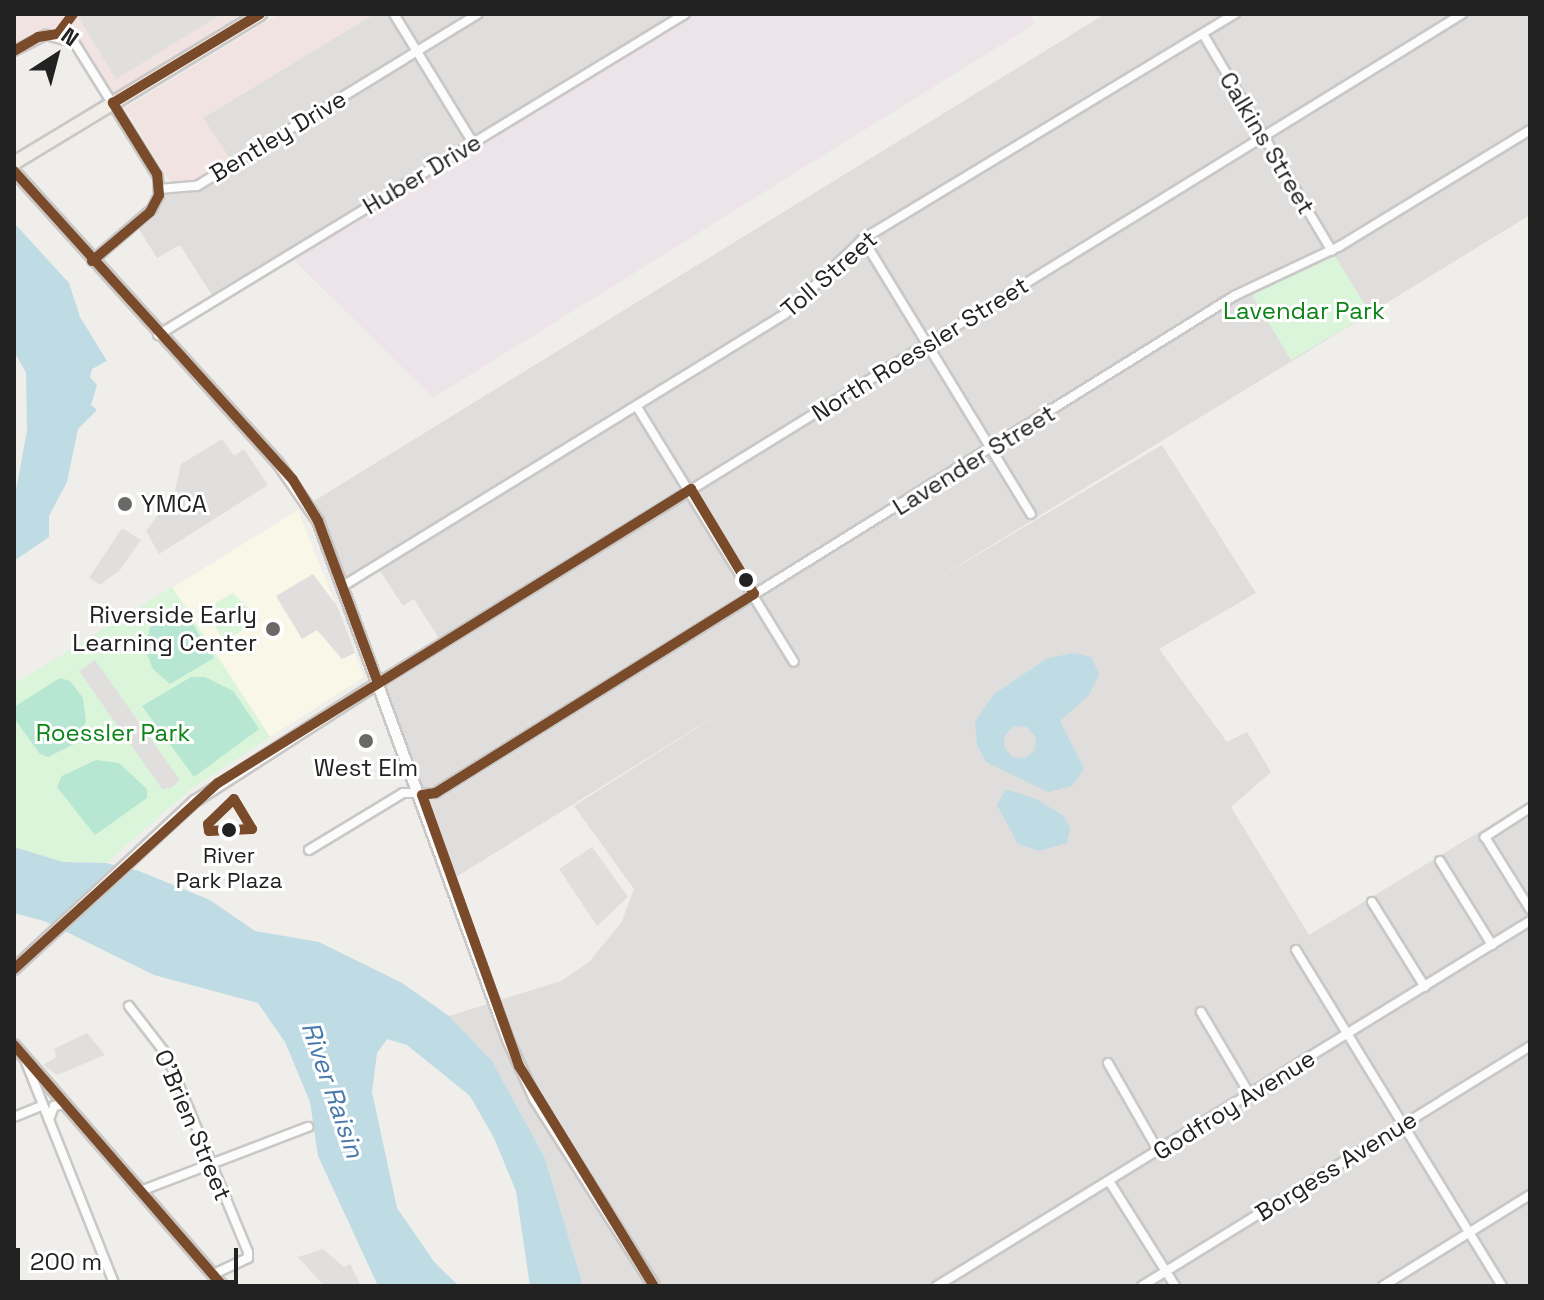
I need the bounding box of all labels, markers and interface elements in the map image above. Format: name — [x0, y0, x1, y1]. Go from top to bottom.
north arrow — [16, 16, 96, 96]
text: N — [56, 21, 84, 52]
street label: Calkins Street — [1213, 67, 1321, 219]
street label: Bentley Drive — [205, 84, 351, 188]
street label: Huber Drive — [358, 127, 486, 221]
street label: Toll Street — [775, 224, 883, 324]
street label: North Roessler Street — [806, 271, 1034, 427]
park label: Lavendar Park — [1223, 297, 1385, 325]
street label: Lavender Street — [888, 399, 1060, 521]
place label: YMCA — [141, 490, 207, 518]
marker: YMCA — [116, 495, 134, 513]
unlabelled marker — [738, 572, 754, 588]
place label: Riverside Early Learning Center — [72, 601, 257, 657]
marker: Riverside Early Learning Center — [264, 620, 282, 638]
park label: Roessler Park — [36, 719, 190, 747]
marker: West Elm — [357, 732, 375, 750]
place label: West Elm — [314, 754, 418, 782]
marker: River Park Plaza — [221, 822, 237, 838]
place label: River Park Plaza — [176, 842, 282, 894]
water label: River Raisin — [294, 1018, 370, 1162]
street label: Godfroy Avenue — [1148, 1044, 1320, 1166]
street label: O'Brien Street — [148, 1045, 238, 1205]
street label: Borgess Avenue — [1250, 1105, 1422, 1227]
scale bar — [20, 1232, 242, 1282]
text: 200 m — [30, 1246, 102, 1277]

